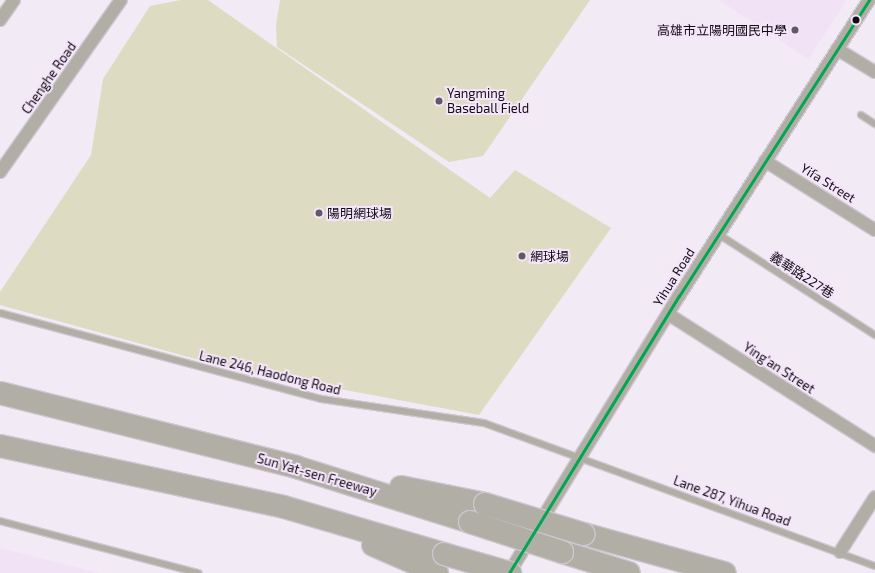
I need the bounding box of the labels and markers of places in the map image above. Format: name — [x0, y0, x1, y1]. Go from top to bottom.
unlabelled marker — [851, 15, 861, 25]
place label: 高雄市立陽明國民中學 — [657, 22, 787, 38]
marker: 高雄市立陽明國民中學 — [790, 25, 800, 35]
place label: Yangming Baseball Field — [447, 86, 529, 117]
marker: Yangming Baseball Field — [434, 96, 444, 106]
place label: 陽明網球場 — [327, 205, 392, 221]
marker: 陽明網球場 — [314, 208, 324, 218]
place label: 網球場 — [530, 248, 569, 264]
marker: 網球場 — [517, 251, 527, 261]

